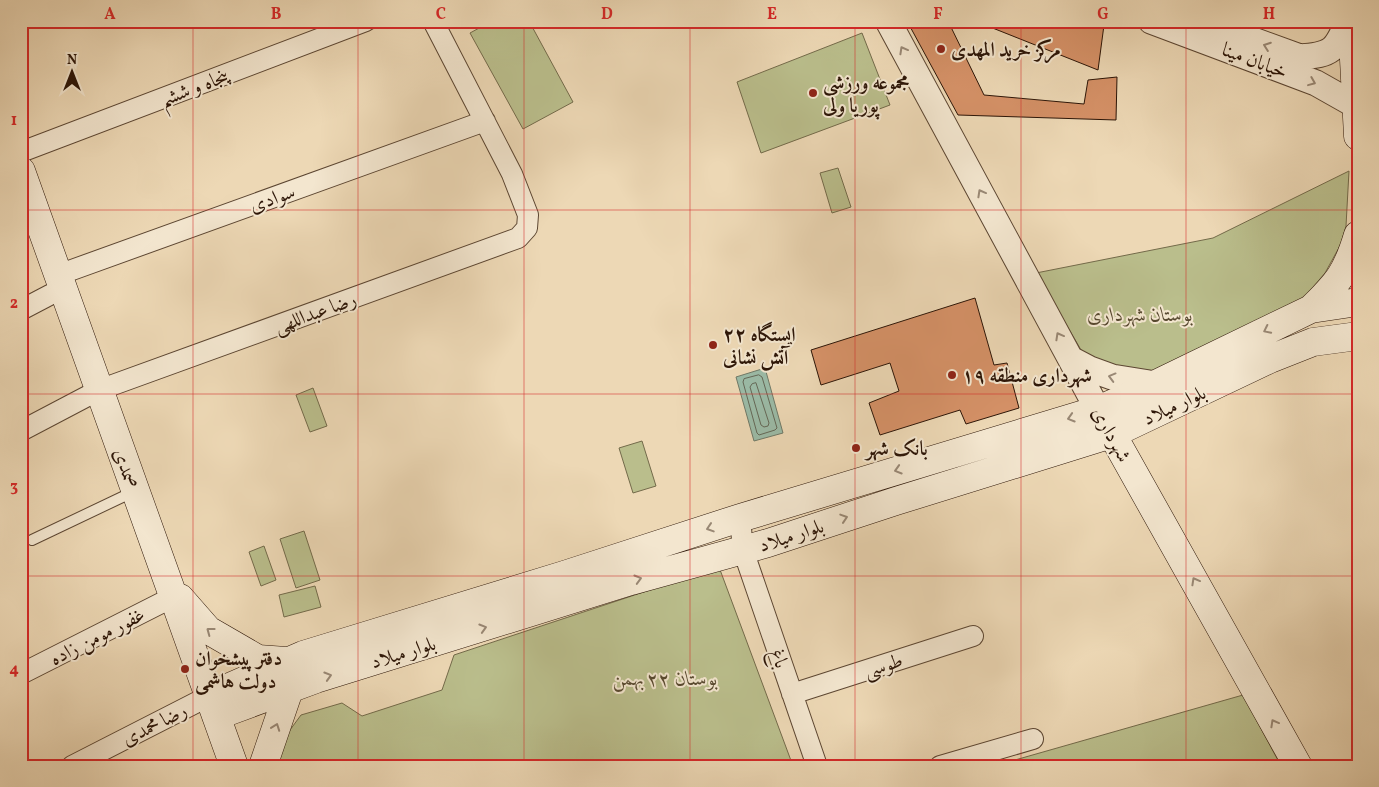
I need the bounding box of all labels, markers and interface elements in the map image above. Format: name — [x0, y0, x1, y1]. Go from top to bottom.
text: A — [104, 4, 116, 26]
text: B — [271, 4, 282, 26]
text: C — [436, 4, 446, 26]
text: D — [601, 4, 613, 26]
text: E — [767, 4, 777, 26]
text: F — [933, 4, 943, 26]
text: G — [1097, 4, 1109, 26]
text: H — [1263, 4, 1275, 26]
place label: مرکز خرید المهدی — [951, 37, 1061, 65]
street label: خیابان مینا — [1217, 37, 1291, 87]
one-way arrow — [1263, 42, 1272, 52]
marker: مرکز خرید المهدی — [935, 43, 947, 55]
one-way arrow — [900, 47, 910, 56]
north arrow — [48, 48, 98, 98]
text: N — [67, 51, 77, 70]
street label: پنجاه و ششم — [156, 62, 236, 119]
place label: مجموعه ورزشی پوریا ولی — [822, 70, 909, 121]
one-way arrow — [1307, 75, 1316, 86]
marker: مجموعه ورزشی پوریا ولی — [807, 87, 819, 99]
text: 1 — [11, 110, 17, 132]
street label: سوادی — [246, 179, 300, 221]
one-way arrow — [977, 189, 987, 198]
street label: رضا عبداللهی — [271, 286, 361, 342]
text: 2 — [10, 293, 18, 315]
park label: بوستان شهرداری — [1087, 302, 1193, 330]
place label: ایستگاه ۲۲ آتش نشانی — [722, 321, 796, 373]
one-way arrow — [1263, 324, 1272, 335]
one-way arrow — [1055, 332, 1065, 341]
marker: ایستگاه ۲۲ آتش نشانی — [707, 339, 719, 351]
place label: شهرداری منطقه ۱۹ — [962, 363, 1092, 391]
marker: شهرداری منطقه ۱۹ — [946, 369, 958, 381]
one-way arrow — [1108, 372, 1116, 382]
street label: بلوار میلاد — [1139, 380, 1211, 434]
street label: شهرداری — [1084, 402, 1137, 468]
one-way arrow — [1067, 412, 1075, 422]
place label: بانک شهر — [864, 436, 928, 464]
marker: بانک شهر — [850, 442, 862, 454]
street label: صمدی — [105, 445, 145, 493]
one-way arrow — [895, 464, 903, 474]
text: 3 — [10, 476, 18, 498]
street label: بلوار میلاد — [755, 513, 828, 561]
one-way arrow — [839, 513, 848, 523]
one-way arrow — [706, 522, 714, 532]
one-way arrow — [633, 574, 642, 585]
one-way arrow — [1191, 578, 1201, 587]
street label: غفور مومن زاده — [45, 602, 150, 674]
one-way arrow — [478, 623, 486, 633]
one-way arrow — [207, 628, 216, 636]
street label: بلوار میلاد — [367, 631, 440, 677]
street label: باغ — [760, 645, 794, 673]
place label: دفتر پیشخوان دولت هاشمی — [195, 646, 282, 697]
street label: طوسی — [860, 647, 907, 686]
text: 4 — [9, 659, 19, 681]
marker: دفتر پیشخوان دولت هاشمی — [179, 663, 191, 675]
park label: بوستان ۲۲ بهمن — [612, 666, 718, 694]
one-way arrow — [323, 671, 331, 681]
street label: رضا محمدی — [117, 697, 192, 754]
one-way arrow — [1270, 720, 1280, 729]
one-way arrow — [270, 724, 280, 732]

